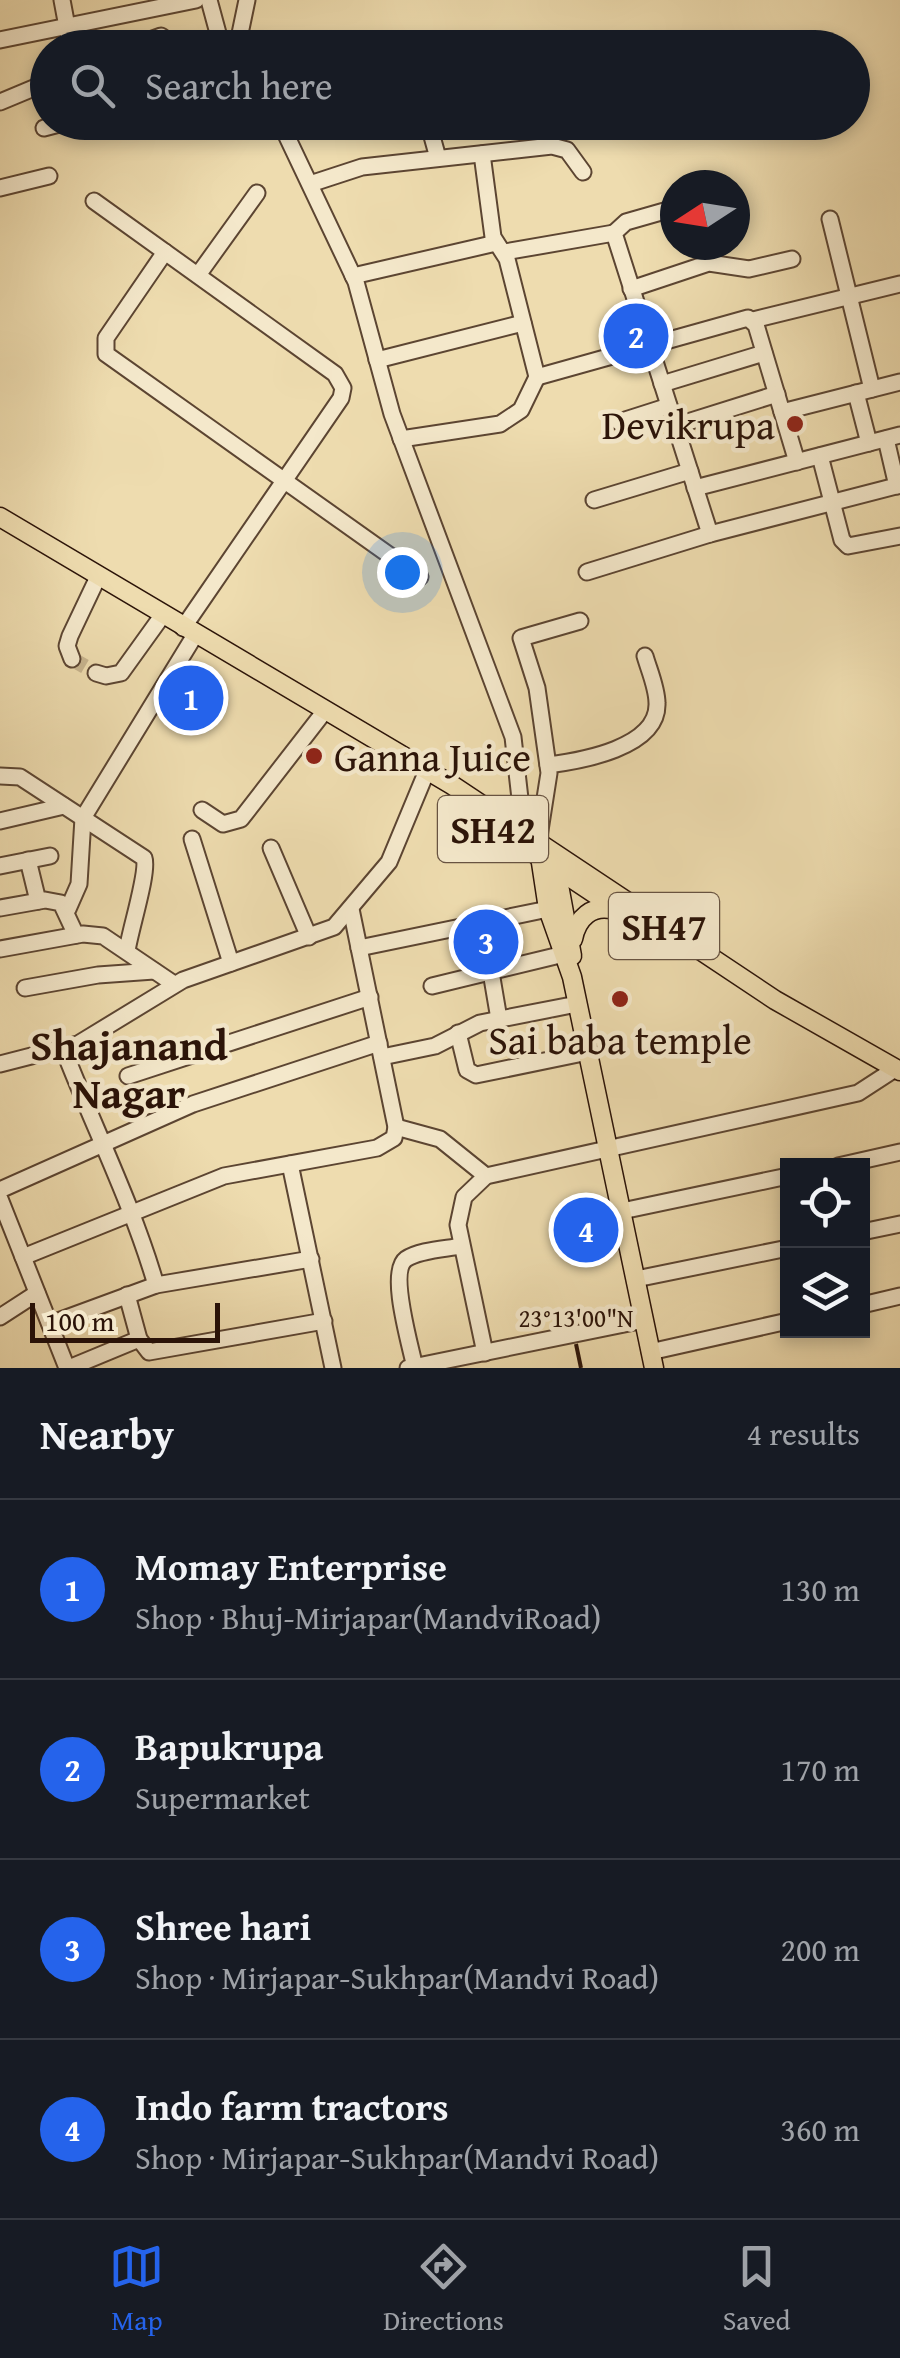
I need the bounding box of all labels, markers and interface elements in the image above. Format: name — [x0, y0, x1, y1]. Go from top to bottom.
search box — [30, 30, 870, 140]
text: Search here — [145, 57, 333, 113]
icon: search — [65, 58, 120, 113]
north arrow — [660, 170, 750, 260]
pin: 2 — [604, 298, 668, 374]
place label: Devikrupa — [602, 395, 775, 454]
marker: Devikrupa — [784, 413, 806, 435]
your location — [377, 547, 428, 598]
pin: 1 — [158, 660, 224, 736]
place label: Ganna Juice — [334, 727, 531, 786]
marker: Ganna Juice — [303, 745, 325, 767]
road number: SH42 — [438, 796, 548, 862]
road number: SH47 — [609, 893, 719, 959]
pin: 3 — [454, 904, 518, 980]
marker: Sai baba temple — [609, 988, 631, 1010]
place label: Sai baba temple — [488, 1010, 752, 1069]
district label: Shajanand Nagar — [30, 1014, 229, 1123]
map controls — [780, 1158, 870, 1338]
button: locate — [780, 1158, 870, 1248]
pin: 4 — [554, 1192, 618, 1268]
button: layers — [780, 1248, 870, 1338]
scale bar — [30, 1298, 220, 1342]
text: 100 m — [45, 1300, 114, 1341]
text: 23°13'00"N — [519, 1300, 633, 1336]
text: Nearby — [40, 1403, 174, 1464]
text: 4 results — [747, 1410, 860, 1457]
text: Momay Enterprise — [135, 1538, 447, 1594]
text: 1 — [64, 1566, 81, 1613]
text: 130 m — [781, 1566, 860, 1613]
text: Shop · Bhuj-Mirjapar(MandviRoad) — [135, 1594, 601, 1641]
text: Bapukrupa — [135, 1718, 323, 1774]
text: 2 — [64, 1746, 81, 1793]
text: 170 m — [781, 1746, 860, 1793]
text: Supermarket — [135, 1774, 310, 1821]
text: Shree hari — [135, 1898, 311, 1954]
text: 3 — [64, 1926, 81, 1973]
text: 200 m — [781, 1926, 860, 1973]
text: Shop · Mirjapar-Sukhpar(Mandvi Road) — [135, 1954, 659, 2001]
text: Indo farm tractors — [135, 2078, 449, 2134]
text: 4 — [64, 2106, 81, 2153]
text: 360 m — [781, 2106, 860, 2153]
text: Shop · Mirjapar-Sukhpar(Mandvi Road) — [135, 2134, 659, 2181]
tab: Map — [109, 2239, 164, 2340]
tab: Directions — [383, 2239, 504, 2340]
tab: Saved — [723, 2239, 791, 2340]

